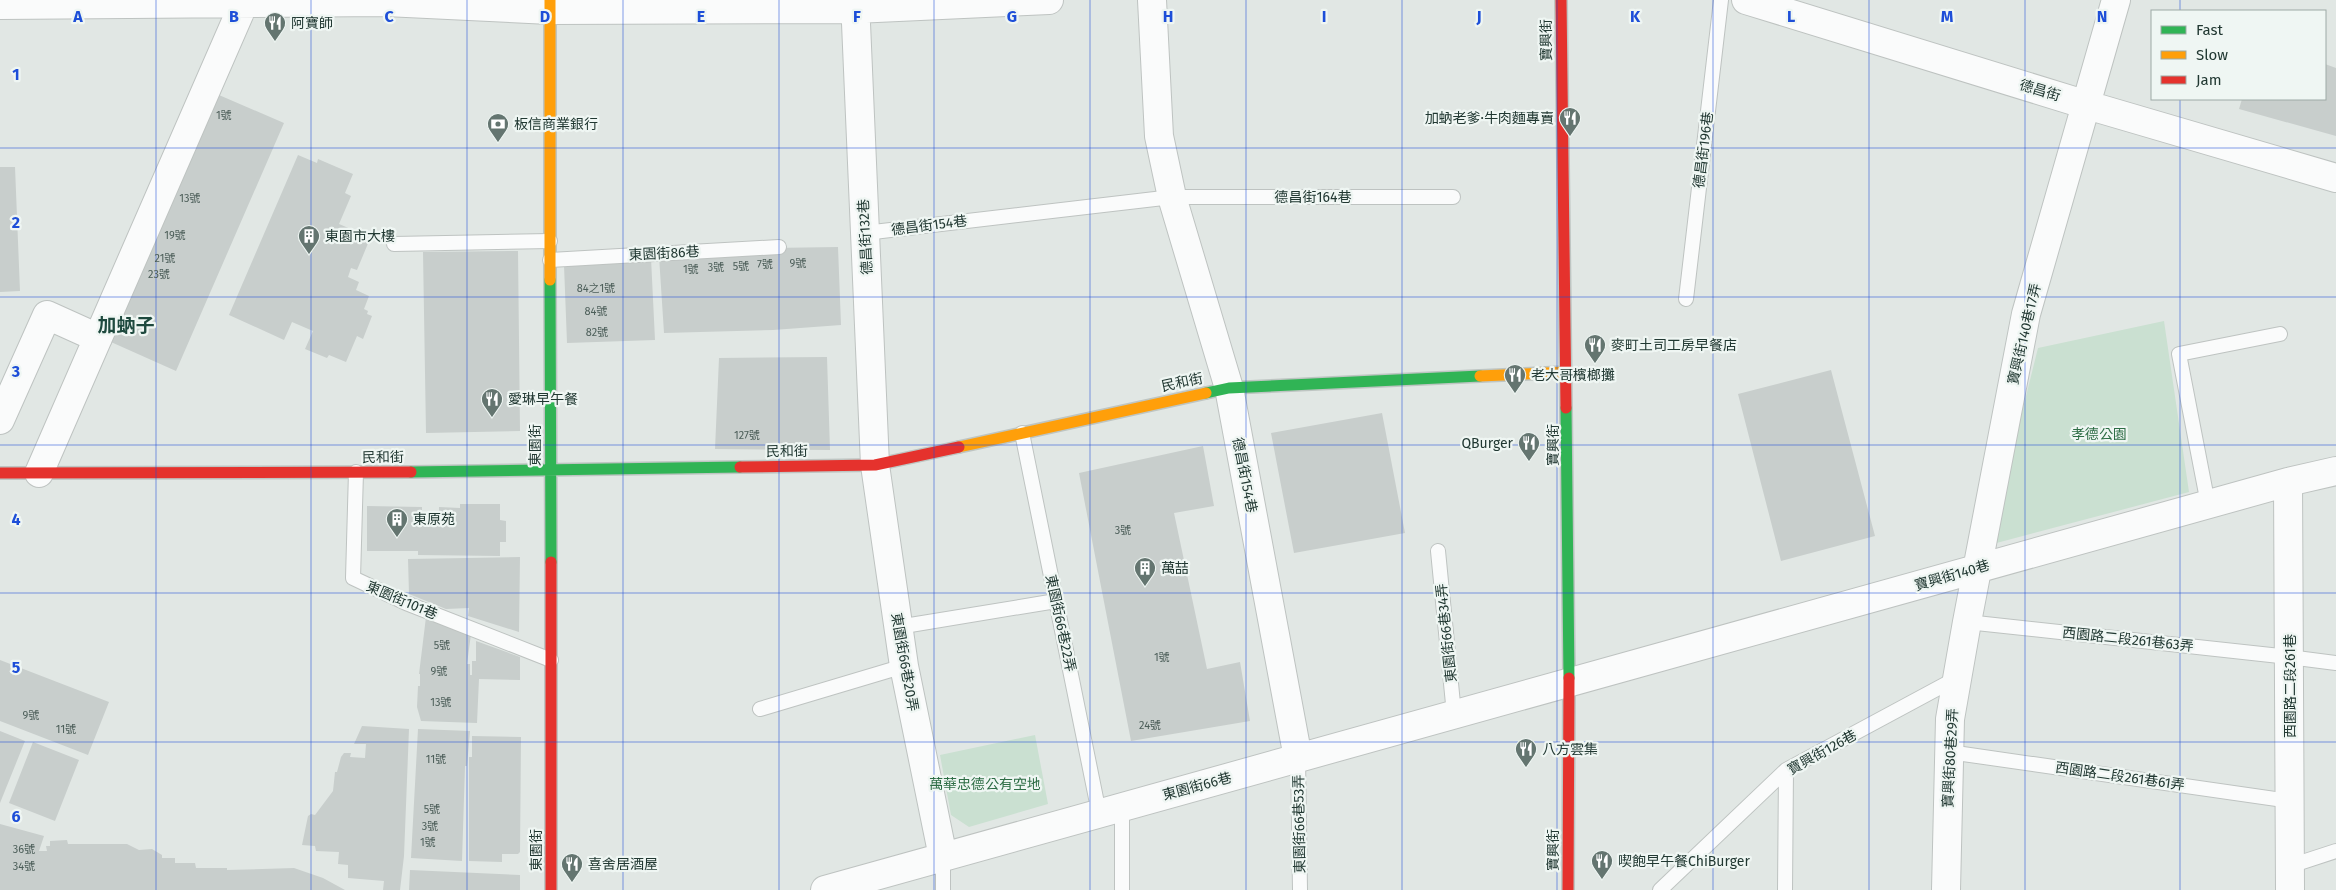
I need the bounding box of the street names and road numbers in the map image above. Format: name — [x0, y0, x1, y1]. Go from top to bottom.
street label: 寶興街 — [1538, 19, 1555, 61]
street label: 德昌街 — [2017, 76, 2062, 105]
street label: 德昌街196巷 — [1690, 111, 1717, 189]
street label: 德昌街164巷 — [1275, 189, 1351, 206]
street label: 德昌街132巷 — [855, 199, 876, 275]
street label: 德昌街154巷 — [890, 212, 968, 239]
street label: 東園街86巷 — [628, 243, 700, 264]
street label: 寶興街140巷17弄 — [2005, 282, 2044, 387]
street label: 民和街 — [1160, 370, 1204, 395]
street label: 東園街 — [527, 424, 544, 466]
street label: 寶興街 — [1545, 424, 1562, 466]
street label: 德昌街154巷 — [1229, 436, 1260, 514]
street label: 民和街 — [766, 443, 808, 460]
street label: 民和街 — [362, 449, 404, 466]
street label: 寶興街140巷 — [1913, 557, 1992, 594]
street label: 東園街66巷22弄 — [1042, 573, 1079, 673]
street label: 東園街101巷 — [364, 578, 440, 623]
street label: 東園街66巷34弄 — [1433, 583, 1460, 683]
street label: 東園街66巷20弄 — [887, 612, 922, 713]
street label: 西園路二段261巷63弄 — [2061, 624, 2195, 655]
street label: 西園路二段261巷 — [2282, 634, 2299, 738]
street label: 寶興街80巷29弄 — [1939, 708, 1962, 808]
street label: 寶興街126巷 — [1785, 726, 1860, 778]
street label: 西園路二段261巷61弄 — [2054, 759, 2186, 794]
street label: 東園街66巷 — [1161, 769, 1234, 804]
street label: 東園街66巷53弄 — [1290, 774, 1309, 874]
street label: 東園街 — [528, 829, 545, 871]
street label: 寶興街 — [1545, 829, 1562, 871]

